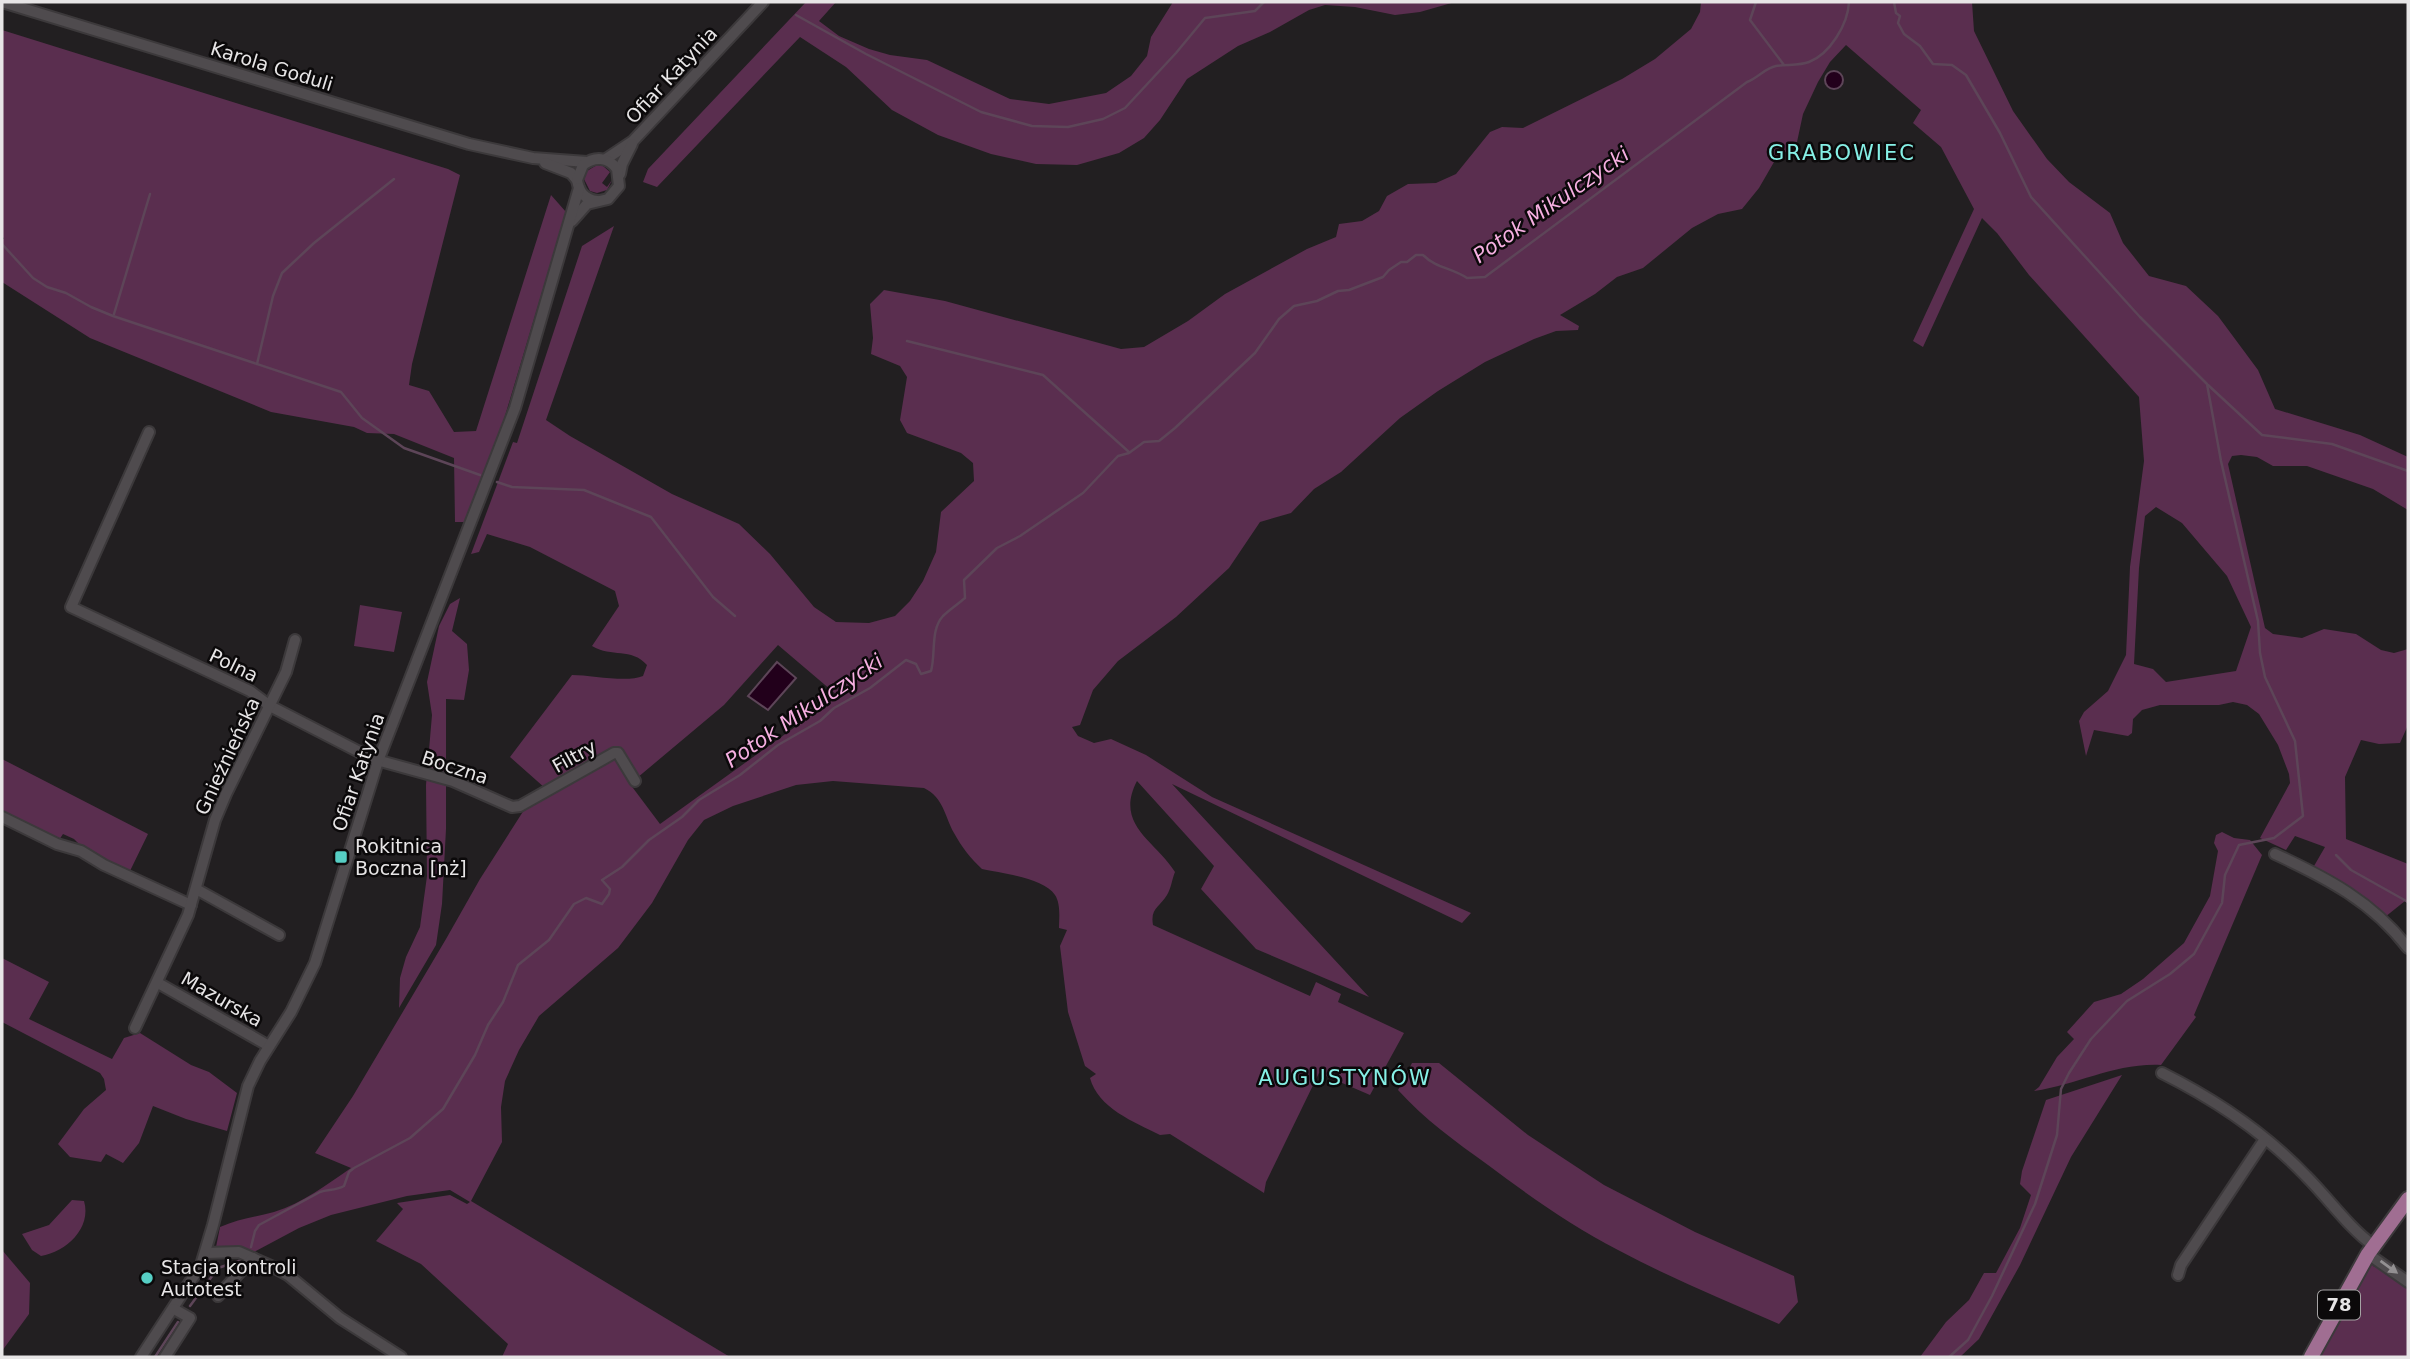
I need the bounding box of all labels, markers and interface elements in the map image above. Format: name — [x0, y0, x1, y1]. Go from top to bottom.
street label: Ofiar Katynia — [621, 22, 721, 128]
street label: Karola Goduli — [208, 37, 336, 95]
district label: GRABOWIEC — [1768, 141, 1916, 165]
water label: Potok Mikulczycki — [1468, 142, 1634, 268]
street label: Polna — [206, 644, 262, 686]
water label: Potok Mikulczycki — [721, 649, 888, 773]
street label: Gnieźnieńska — [190, 694, 264, 818]
street label: Ofiar Katynia — [327, 710, 389, 834]
street label: Filtry — [548, 735, 600, 777]
street label: Boczna — [419, 746, 491, 788]
place label: Rokitnica Boczna [nż] — [355, 835, 467, 879]
marker: Rokitnica Boczna [nż] — [333, 849, 349, 865]
street label: Mazurska — [177, 967, 267, 1031]
district label: AUGUSTYNÓW — [1258, 1065, 1432, 1090]
place label: Stacja kontroli Autotest — [161, 1256, 297, 1300]
one-way arrow — [2380, 1260, 2398, 1274]
marker: Stacja kontroli Autotest — [139, 1270, 155, 1286]
road number: 78 — [2318, 1290, 2360, 1320]

